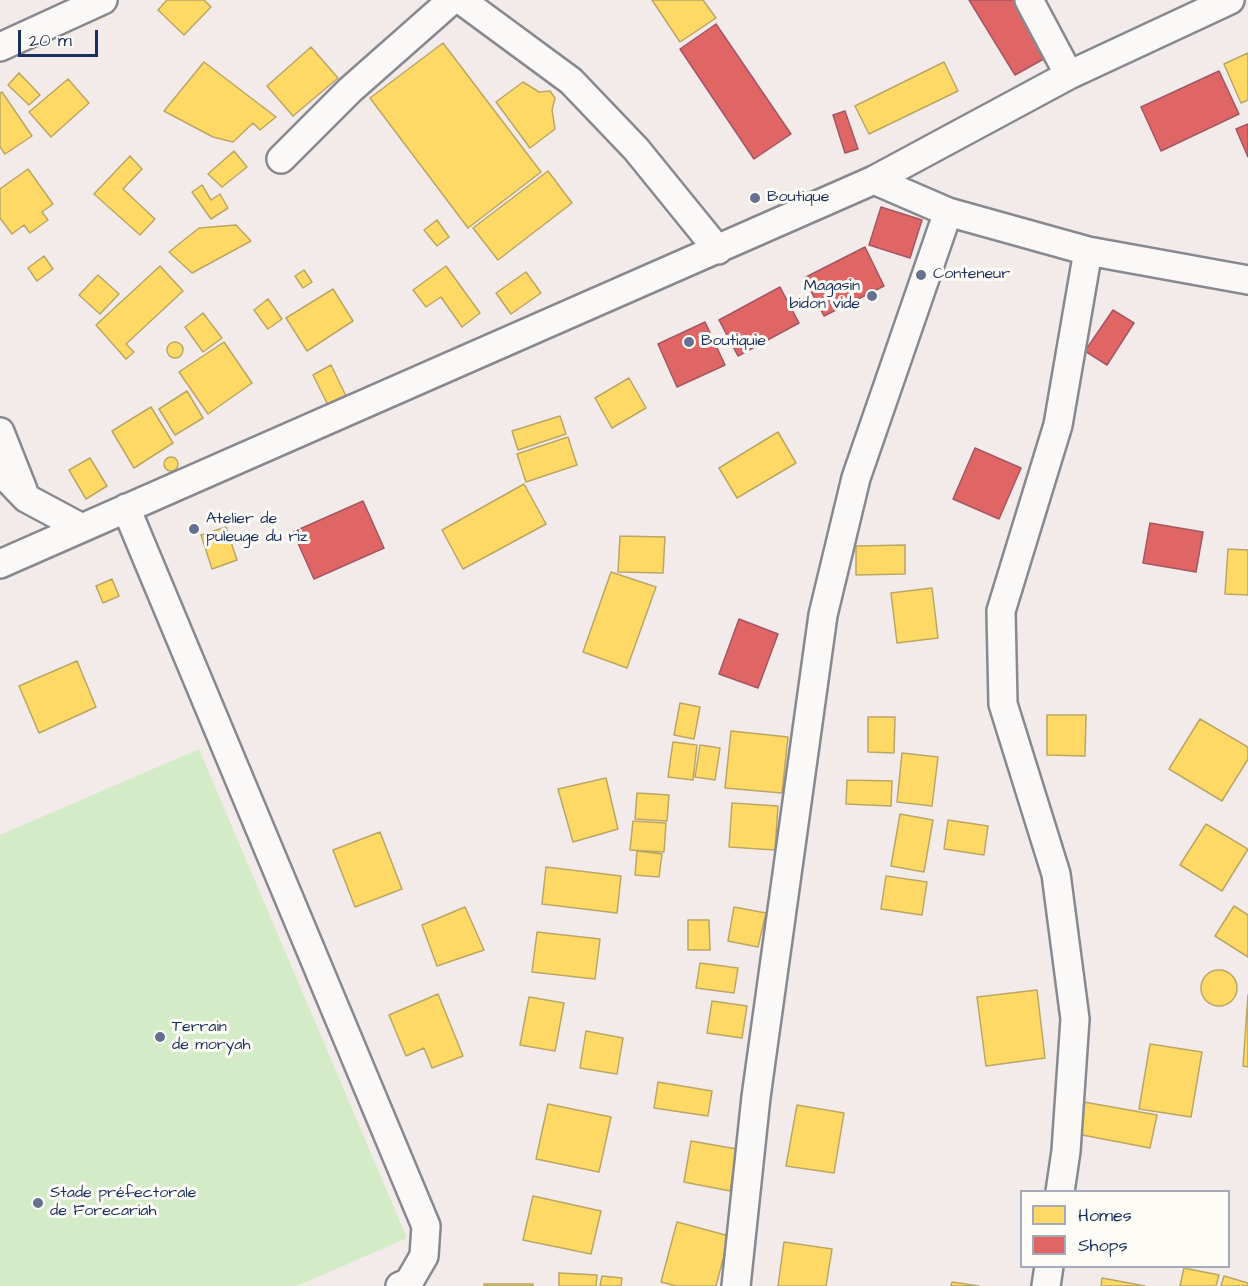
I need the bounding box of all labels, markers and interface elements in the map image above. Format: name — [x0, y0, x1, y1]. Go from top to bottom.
scale bar — [21, 18, 100, 56]
text: 20 m — [29, 28, 72, 53]
place label: Boutique — [767, 188, 829, 208]
marker: Boutique — [748, 191, 762, 205]
place label: Conteneur — [933, 265, 1010, 285]
marker: Conteneur — [914, 268, 928, 282]
place label: Magasin bidon vide — [789, 277, 860, 315]
marker: Magasin bidon vide — [865, 289, 879, 303]
place label: Boutiquie — [701, 332, 766, 352]
marker: Boutiquie — [682, 335, 696, 349]
place label: Atelier de puleuge du riz — [206, 510, 308, 548]
marker: Atelier de puleuge du riz — [187, 522, 201, 536]
place label: Terrain de moryah — [172, 1018, 250, 1056]
marker: Terrain de moryah — [153, 1030, 167, 1044]
place label: Stade préfectorale de Forecariah — [50, 1184, 196, 1222]
legend — [1020, 1190, 1230, 1268]
marker: Stade préfectorale de Forecariah — [31, 1196, 45, 1210]
text: Homes — [1078, 1203, 1132, 1228]
text: Shops — [1078, 1233, 1128, 1258]

